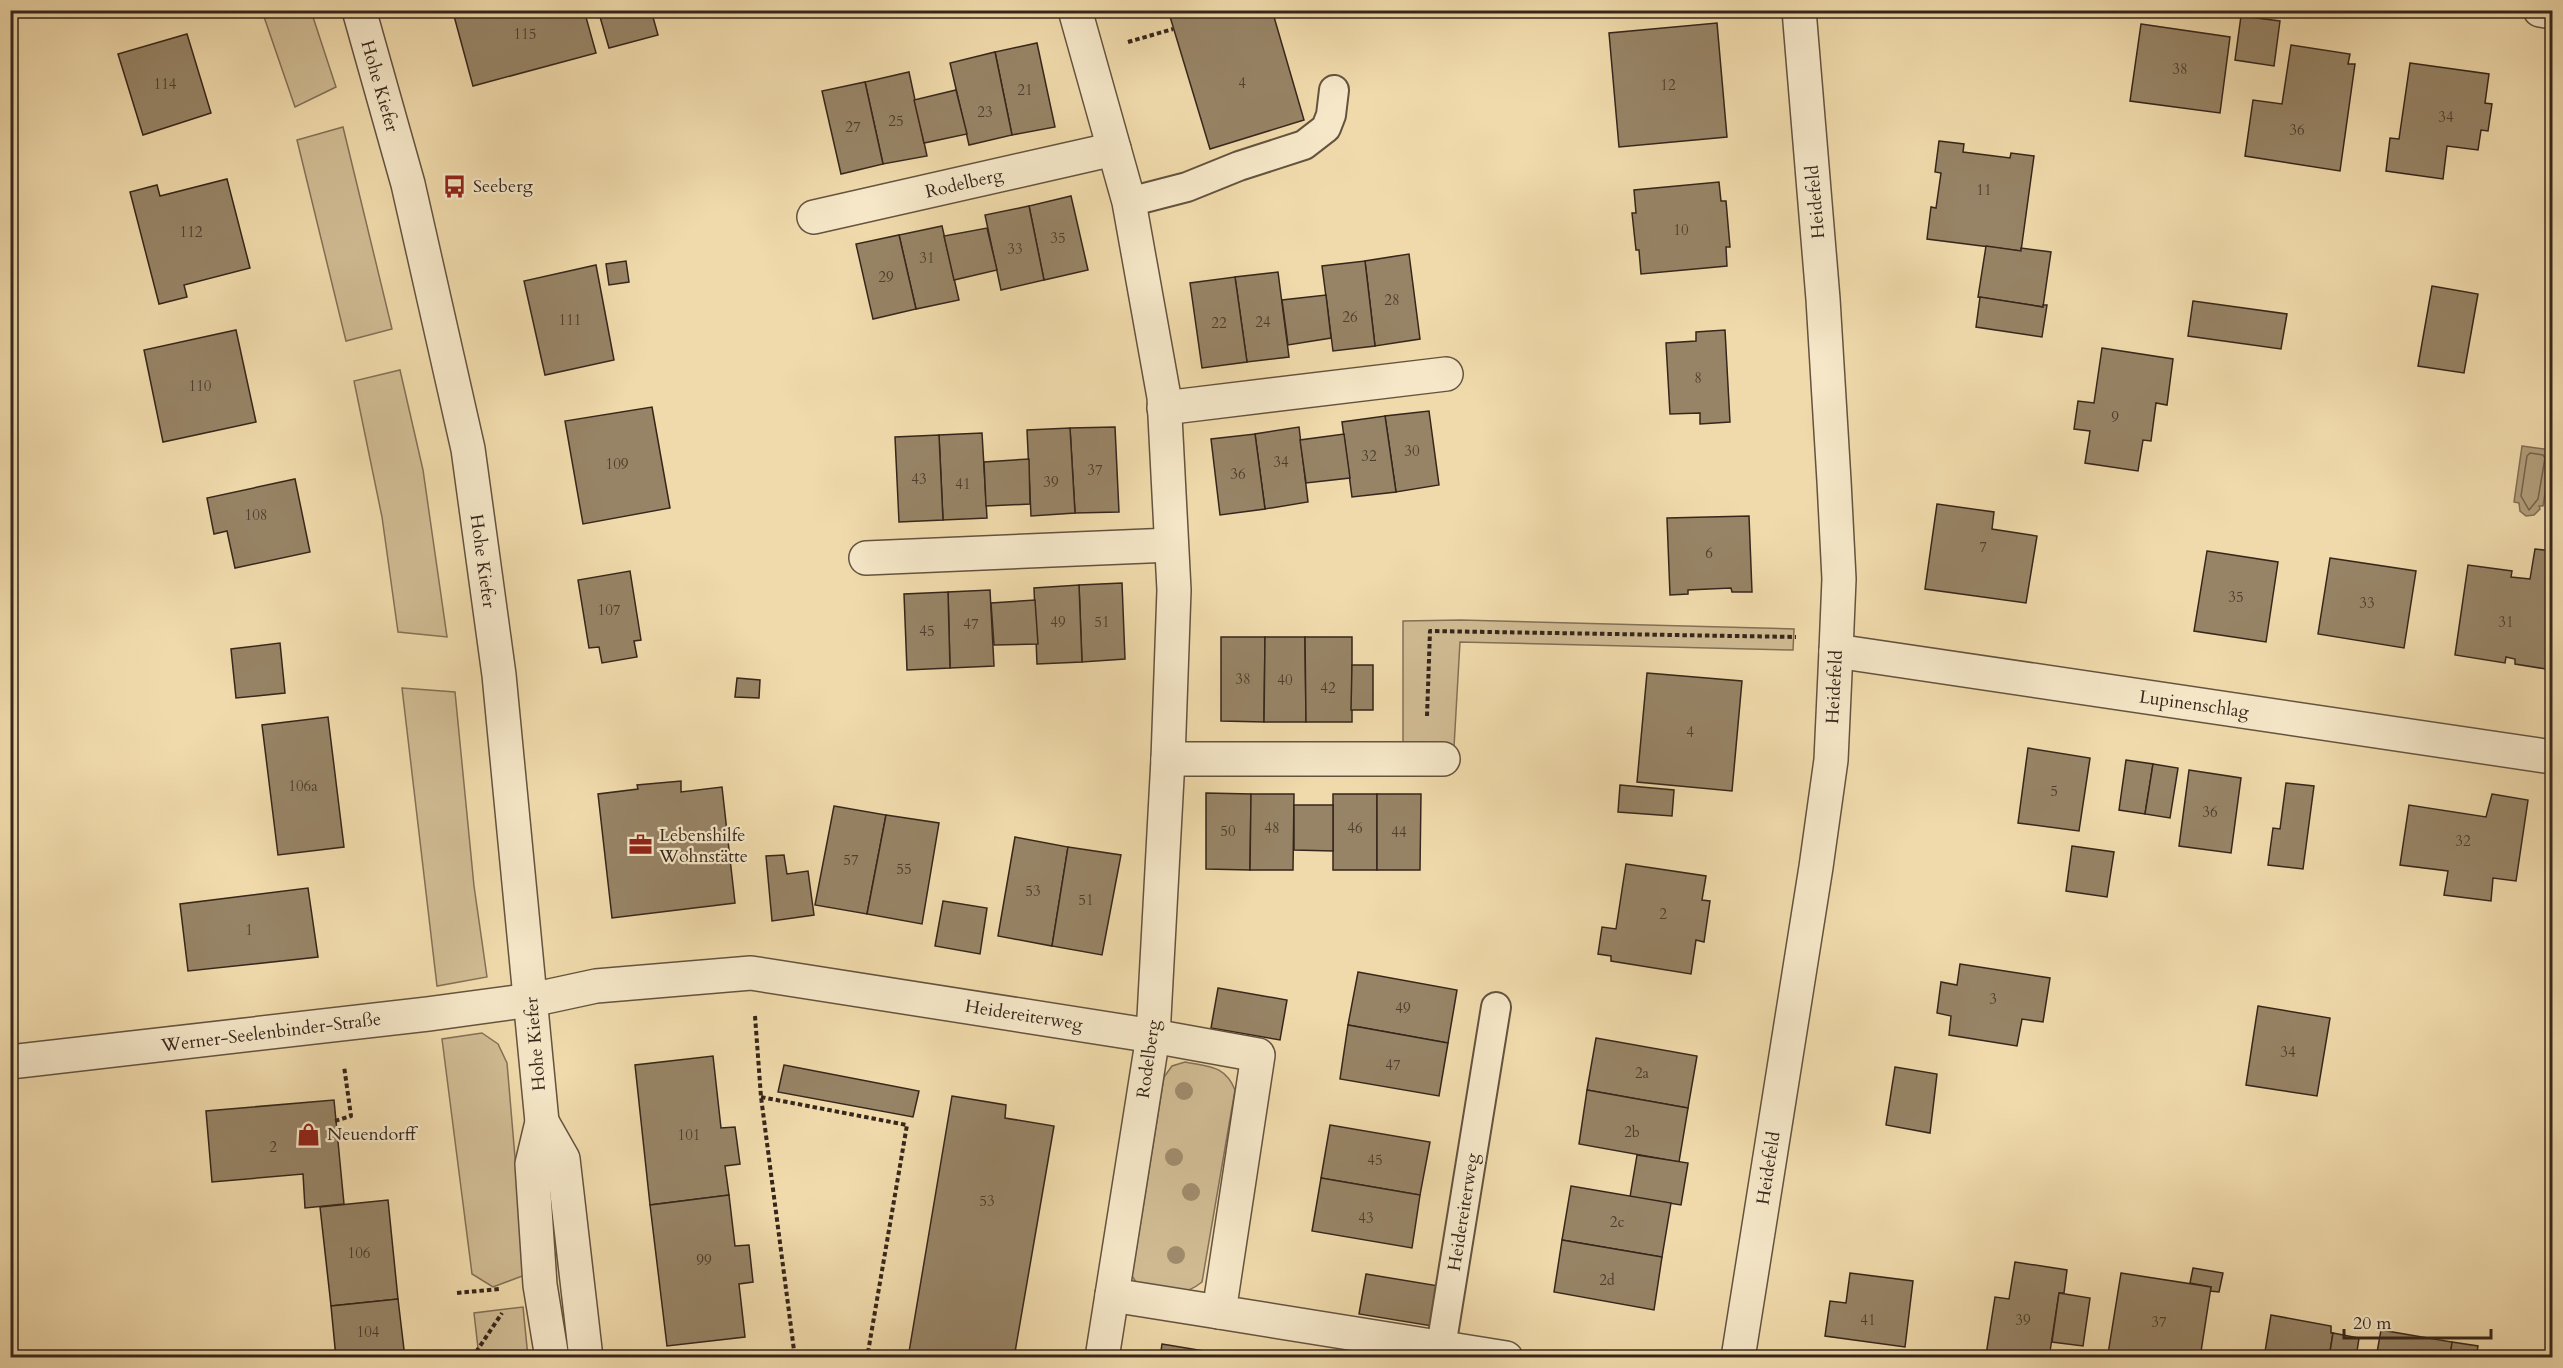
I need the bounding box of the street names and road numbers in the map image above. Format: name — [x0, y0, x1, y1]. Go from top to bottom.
street label: Hohe Kiefer — [354, 37, 405, 135]
street label: Rodelberg — [923, 162, 1006, 205]
street label: Heidefeld — [1800, 164, 1831, 240]
street label: Hohe Kiefer — [464, 513, 502, 610]
street label: Heidefeld — [1820, 649, 1849, 725]
street label: Lupinenschlag — [2137, 684, 2251, 725]
street label: Heidereiterweg — [963, 994, 1086, 1037]
street label: Hohe Kiefer — [519, 995, 552, 1092]
street label: Werner-Seelenbinder-Straße — [159, 1007, 382, 1059]
street label: Rodelberg — [1131, 1017, 1166, 1100]
street label: Heidefeld — [1750, 1129, 1787, 1207]
street label: Heidereiterweg — [1442, 1150, 1485, 1273]

